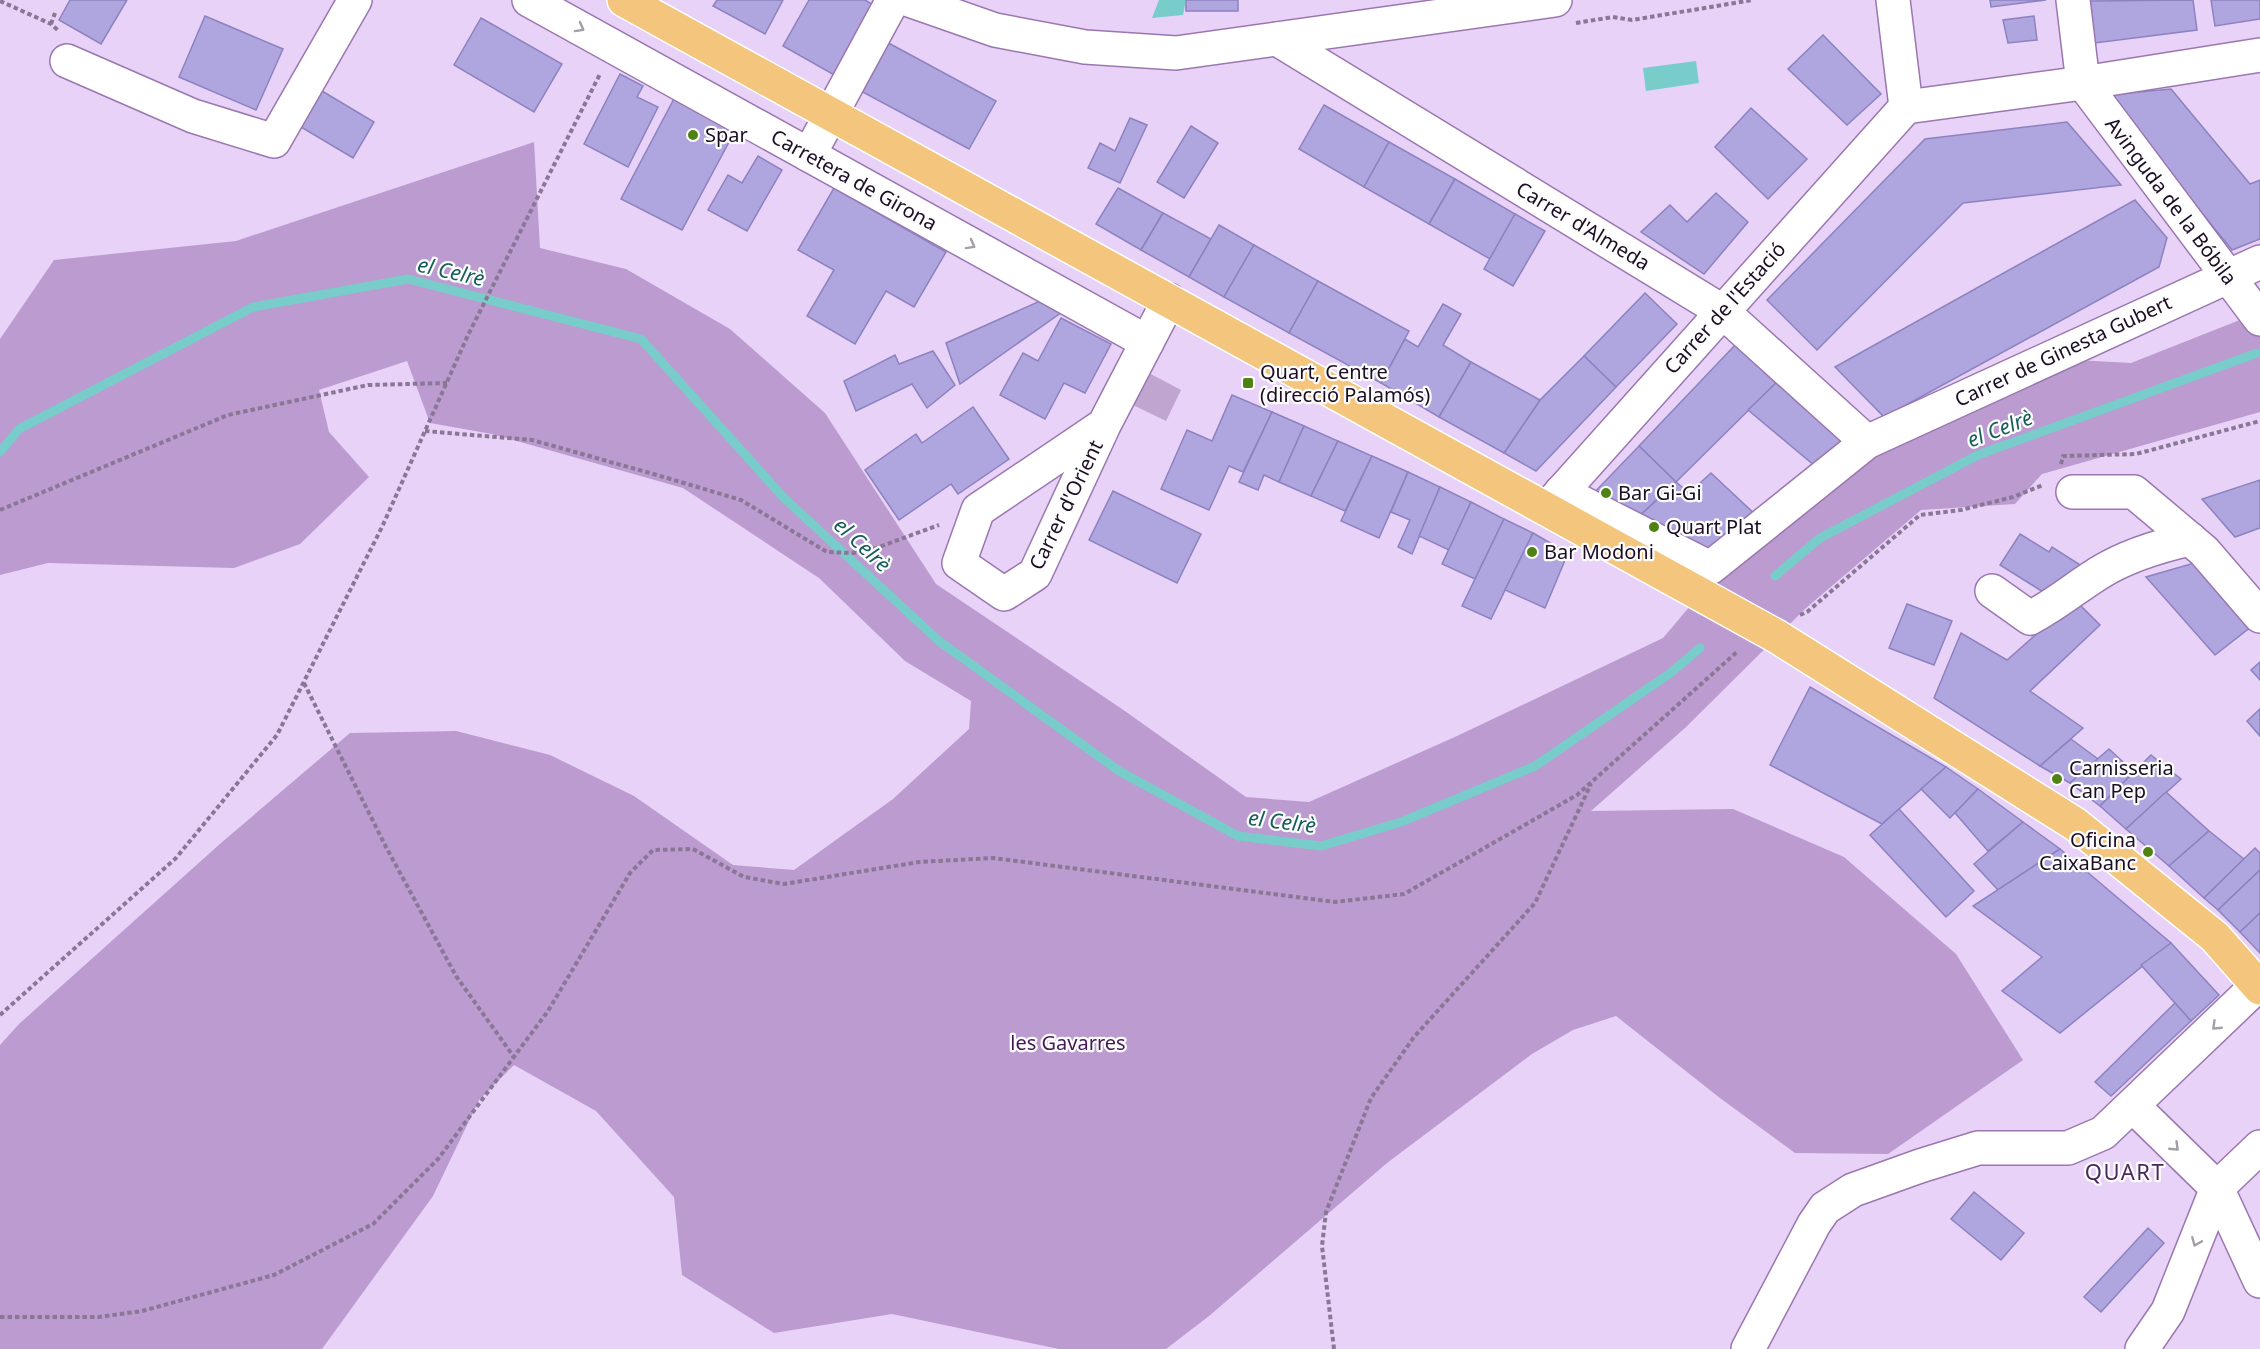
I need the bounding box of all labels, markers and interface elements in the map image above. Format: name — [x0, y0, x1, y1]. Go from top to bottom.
one-way arrow — [574, 21, 584, 32]
street label: Avinguda de la Bóbila — [2099, 111, 2243, 290]
place label: Spar — [705, 121, 748, 148]
street label: Carretera de Girona — [766, 123, 942, 236]
marker: Spar — [686, 128, 700, 142]
street label: Carrer d'Almeda — [1511, 175, 1655, 276]
street label: Carrer de l'Estació — [1658, 236, 1791, 380]
one-way arrow — [965, 238, 975, 249]
water label: el Celrè — [415, 250, 488, 292]
street label: Carrer de Ginesta Gubert — [1950, 288, 2175, 413]
place label: Quart, Centre (direcció Palamós) — [1260, 358, 1430, 408]
marker: Quart, Centre (direcció Palamós) — [1241, 376, 1255, 390]
water label: el Celrè — [1963, 403, 2036, 453]
street label: Carrer d'Orient — [1022, 435, 1109, 574]
place label: Bar Gi-Gi — [1618, 479, 1702, 506]
marker: Bar Gi-Gi — [1599, 486, 1613, 500]
water label: el Celrè — [828, 511, 897, 578]
place label: Quart Plat — [1666, 513, 1762, 540]
marker: Quart Plat — [1647, 520, 1661, 534]
place label: Bar Modoni — [1544, 538, 1654, 565]
marker: Bar Modoni — [1525, 545, 1539, 559]
place label: Carnisseria Can Pep — [2069, 754, 2174, 804]
marker: Carnisseria Can Pep — [2050, 772, 2064, 786]
water label: el Celrè — [1247, 803, 1318, 839]
place label: Oficina CaixaBanc — [2039, 826, 2136, 876]
marker: Oficina CaixaBanc — [2141, 845, 2155, 859]
one-way arrow — [2212, 1019, 2223, 1030]
park label: les Gavarres — [1010, 1029, 1126, 1056]
one-way arrow — [2169, 1140, 2179, 1151]
district label: QUART — [2085, 1156, 2165, 1186]
one-way arrow — [2190, 1236, 2203, 1247]

